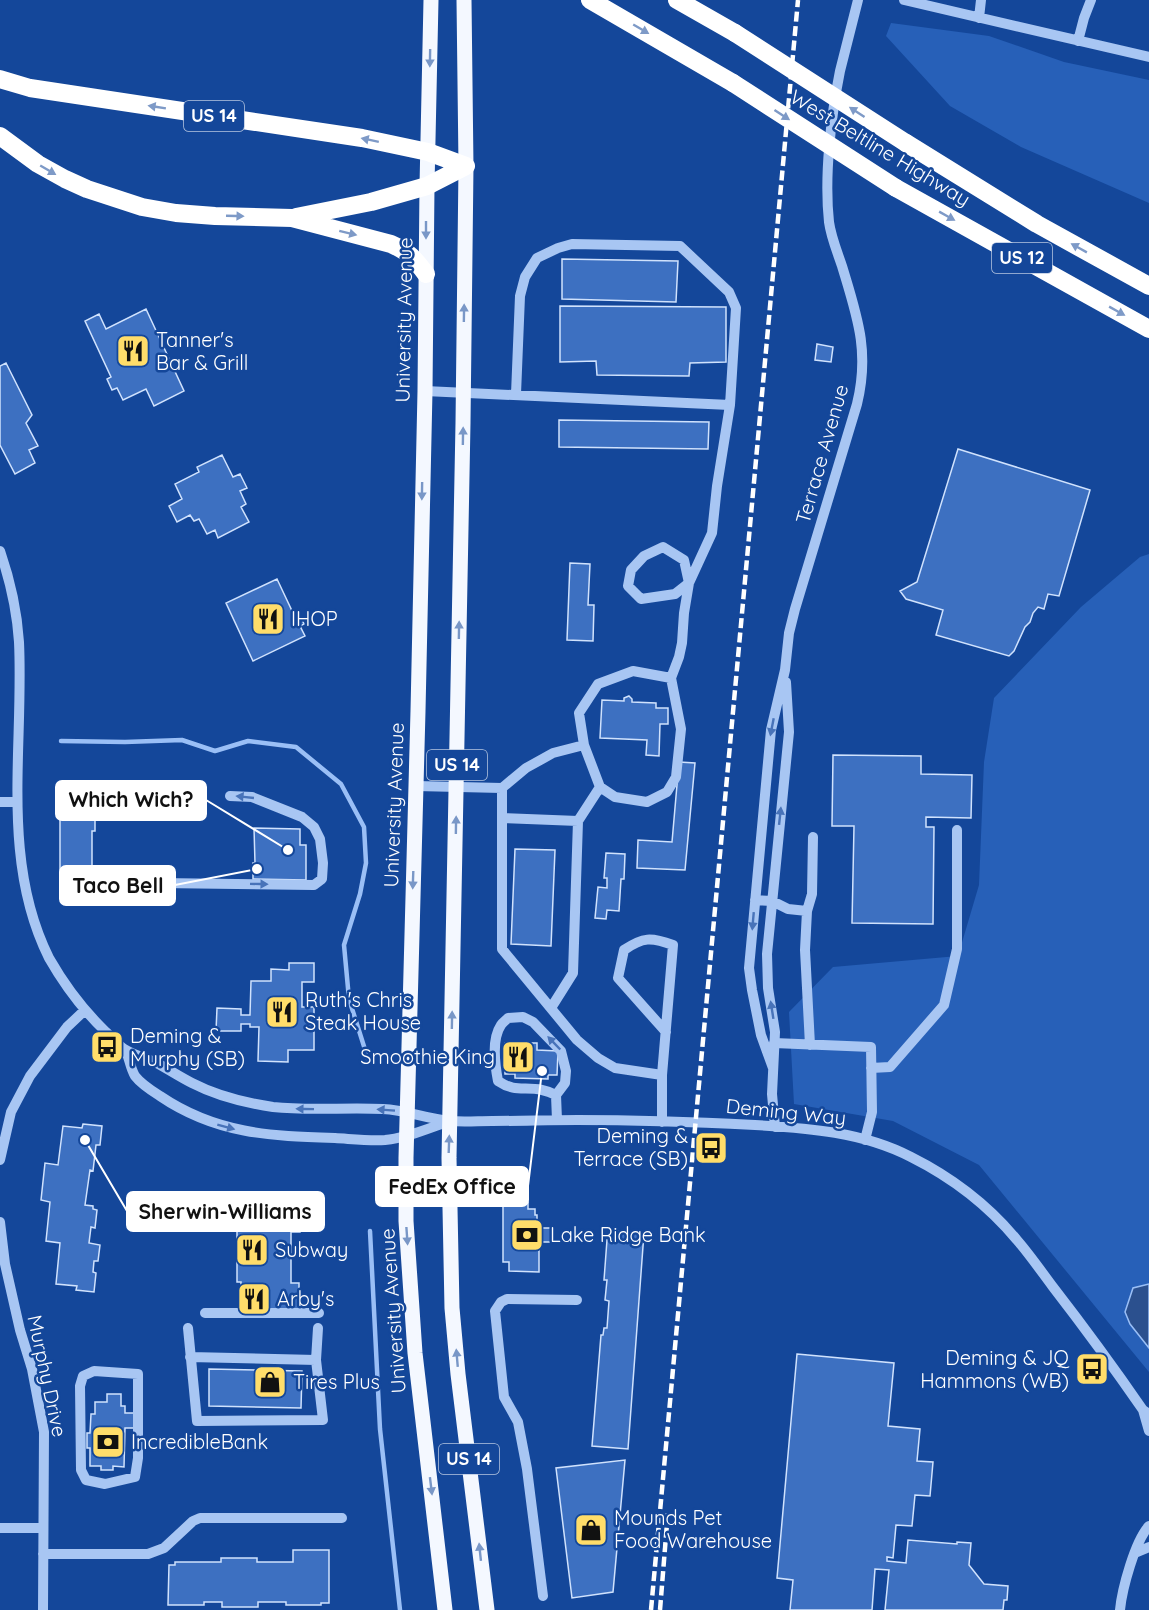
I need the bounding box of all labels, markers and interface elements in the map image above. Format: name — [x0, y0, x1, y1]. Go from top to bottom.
one-way arrow — [633, 24, 649, 35]
one-way arrow — [425, 49, 435, 68]
street label: West Beltline Highway — [786, 84, 975, 211]
road number: US 14 — [184, 101, 244, 131]
one-way arrow — [147, 103, 166, 112]
one-way arrow — [849, 106, 865, 117]
one-way arrow — [774, 109, 790, 121]
one-way arrow — [361, 135, 380, 144]
one-way arrow — [40, 165, 57, 175]
one-way arrow — [939, 211, 956, 221]
one-way arrow — [225, 212, 244, 221]
one-way arrow — [421, 220, 431, 239]
one-way arrow — [340, 229, 358, 238]
street label: University Avenue — [390, 237, 417, 403]
road number: US 12 — [992, 243, 1052, 273]
one-way arrow — [1071, 243, 1088, 253]
one-way arrow — [459, 303, 469, 322]
one-way arrow — [1109, 306, 1126, 316]
place label: Tanner's Bar & Grill — [156, 327, 248, 375]
restaurant icon: Tanner's Bar & Grill — [115, 333, 151, 369]
street label: Terrace Avenue — [790, 381, 853, 526]
one-way arrow — [458, 426, 467, 445]
one-way arrow — [418, 481, 427, 500]
restaurant icon: IHOP — [250, 601, 286, 637]
place label: IHOP — [291, 606, 338, 631]
one-way arrow — [454, 621, 464, 640]
one-way arrow — [767, 718, 776, 737]
street label: University Avenue — [378, 722, 409, 888]
road number: US 14 — [427, 750, 487, 780]
callout: Which Wich? — [56, 781, 206, 820]
text: Which Wich? — [68, 786, 194, 812]
one-way arrow — [235, 792, 254, 802]
one-way arrow — [775, 806, 785, 825]
one-way arrow — [451, 816, 460, 835]
callout: Taco Bell — [60, 866, 175, 905]
one-way arrow — [409, 871, 418, 890]
text: Taco Bell — [72, 872, 164, 898]
one-way arrow — [250, 880, 269, 889]
one-way arrow — [748, 911, 758, 930]
place label: Ruth's Chris Steak House — [305, 987, 421, 1035]
restaurant icon: Ruth's Chris Steak House — [264, 994, 300, 1030]
one-way arrow — [767, 1000, 776, 1019]
one-way arrow — [447, 1011, 457, 1030]
place label: Deming & Murphy (SB) — [130, 1023, 245, 1071]
bus stop icon: Deming & Murphy (SB) — [89, 1029, 125, 1065]
one-way arrow — [547, 1037, 561, 1051]
restaurant icon: Smoothie King — [500, 1039, 536, 1075]
place label: Smoothie King — [360, 1044, 495, 1069]
street label: Deming Way — [725, 1093, 847, 1130]
one-way arrow — [296, 1104, 315, 1113]
one-way arrow — [376, 1105, 395, 1115]
one-way arrow — [217, 1122, 235, 1132]
place label: Deming & Terrace (SB) — [573, 1123, 688, 1171]
bus stop icon: Deming & Terrace (SB) — [693, 1130, 729, 1166]
one-way arrow — [445, 1135, 454, 1154]
callout: FedEx Office — [376, 1167, 528, 1206]
text: FedEx Office — [388, 1173, 516, 1199]
callout: Sherwin-Williams — [127, 1192, 324, 1231]
text: Sherwin-Williams — [138, 1198, 312, 1224]
bank icon: Lake Ridge Bank — [509, 1217, 545, 1253]
place label: Lake Ridge Bank — [550, 1222, 706, 1247]
one-way arrow — [403, 1226, 412, 1245]
street label: University Avenue — [374, 1228, 411, 1394]
restaurant icon: Subway — [234, 1232, 270, 1268]
place label: Subway — [275, 1237, 348, 1262]
restaurant icon: Arby's — [236, 1281, 272, 1317]
place label: Arby's — [277, 1286, 334, 1311]
street label: Murphy Drive — [22, 1313, 73, 1439]
place label: Deming & JQ Hammons (WB) — [920, 1345, 1069, 1393]
one-way arrow — [452, 1349, 462, 1368]
bus stop icon: Deming & JQ Hammons (WB) — [1074, 1351, 1110, 1387]
shop icon: Tires Plus — [252, 1364, 288, 1400]
place label: Tires Plus — [293, 1369, 380, 1394]
bank icon: IncredibleBank — [90, 1424, 126, 1460]
place label: IncredibleBank — [131, 1429, 268, 1454]
road number: US 14 — [439, 1444, 499, 1474]
one-way arrow — [426, 1476, 435, 1495]
place label: Mounds Pet Food Warehouse — [614, 1505, 772, 1553]
shop icon: Mounds Pet Food Warehouse — [573, 1512, 609, 1548]
one-way arrow — [476, 1542, 485, 1561]

